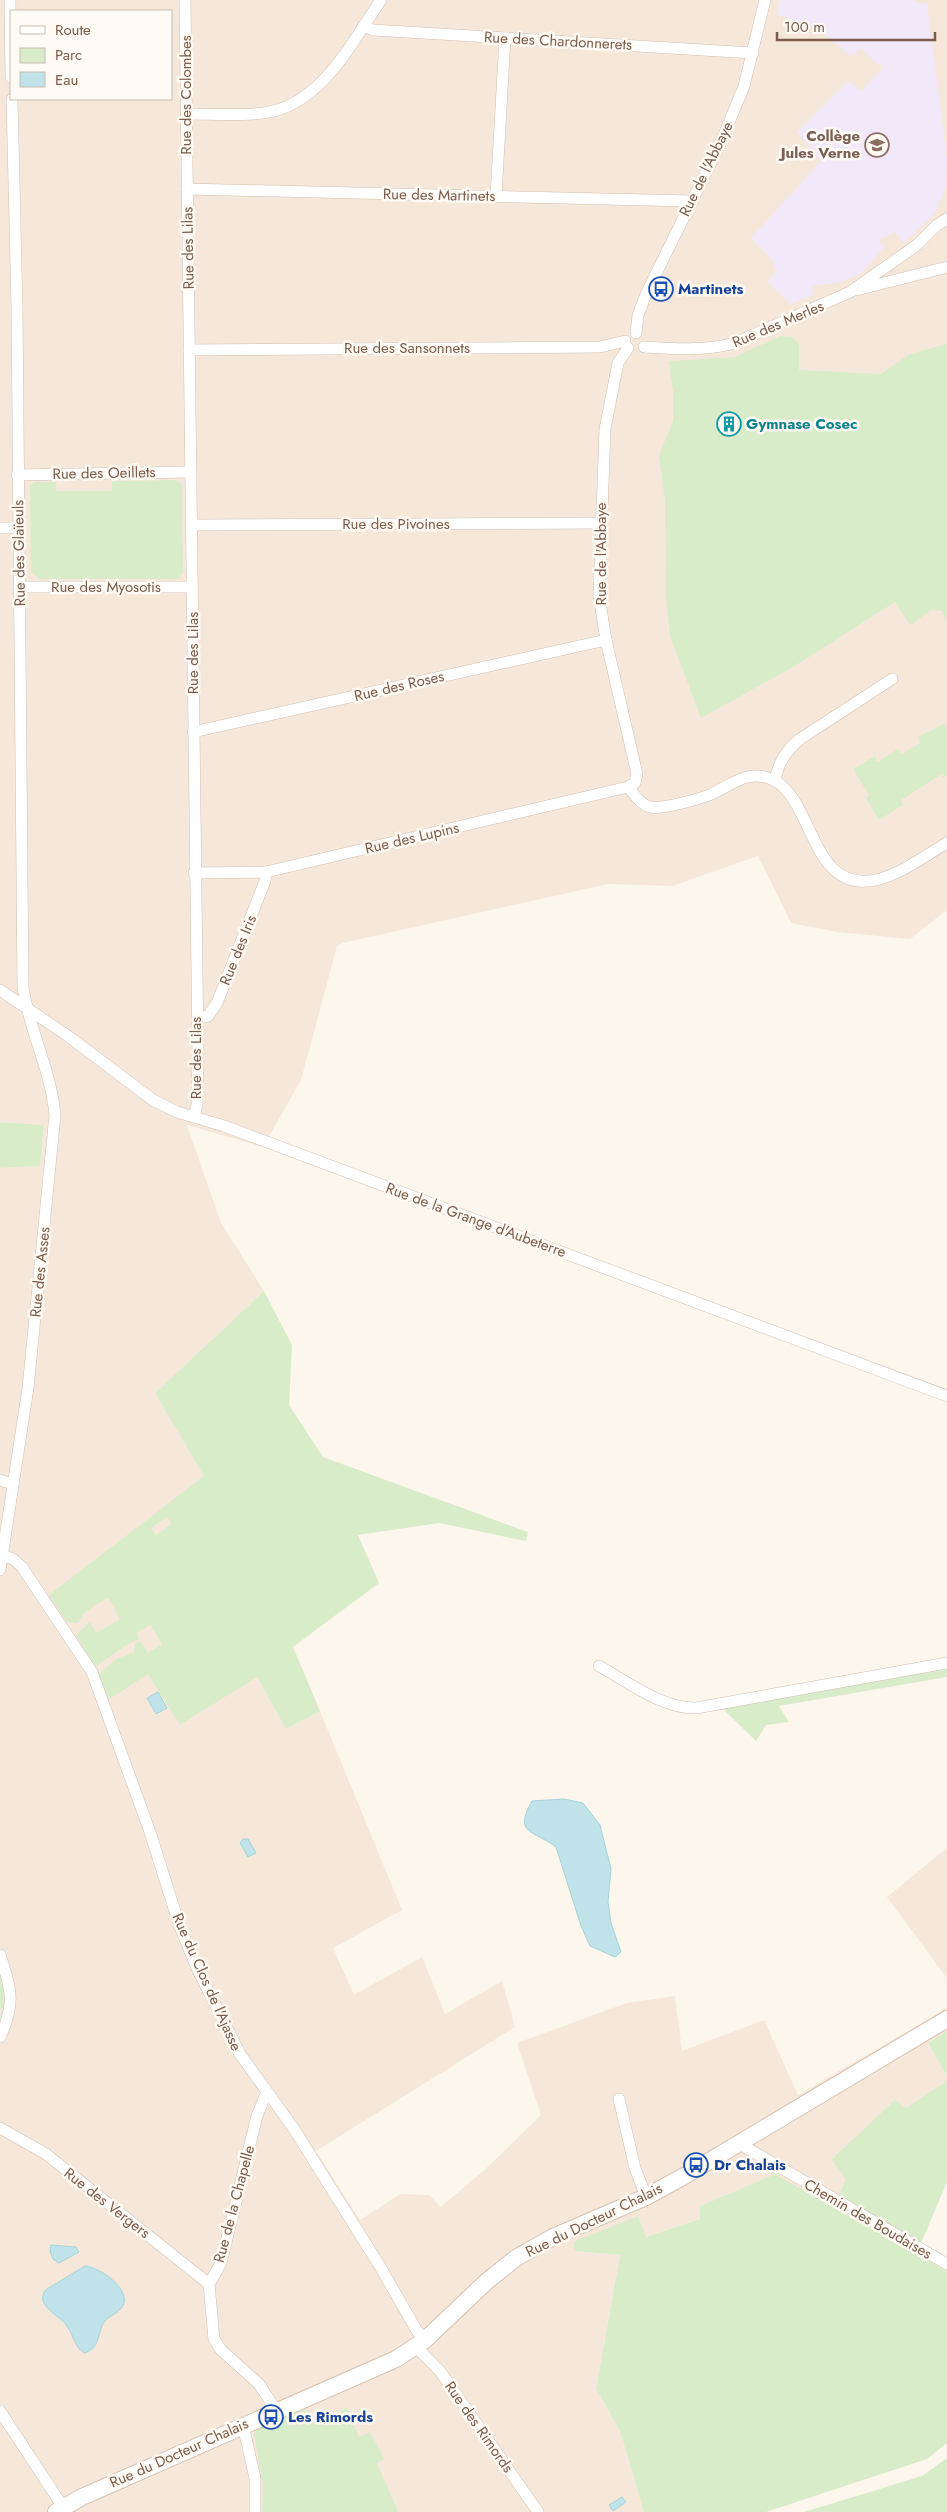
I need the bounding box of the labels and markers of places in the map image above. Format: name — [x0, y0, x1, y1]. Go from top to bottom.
place label: Collège Jules Verne — [778, 125, 860, 164]
school or university icon: Collège Jules Verne — [864, 132, 890, 158]
bus stop icon: Martinets — [648, 276, 674, 302]
place label: Martinets — [678, 278, 744, 300]
building icon: Gymnase Cosec — [716, 411, 742, 437]
place label: Gymnase Cosec — [746, 413, 857, 435]
bus stop icon: Dr Chalais — [683, 2152, 709, 2178]
place label: Dr Chalais — [714, 2154, 786, 2176]
bus stop icon: Les Rimords — [258, 2404, 284, 2430]
place label: Les Rimords — [288, 2406, 373, 2428]

